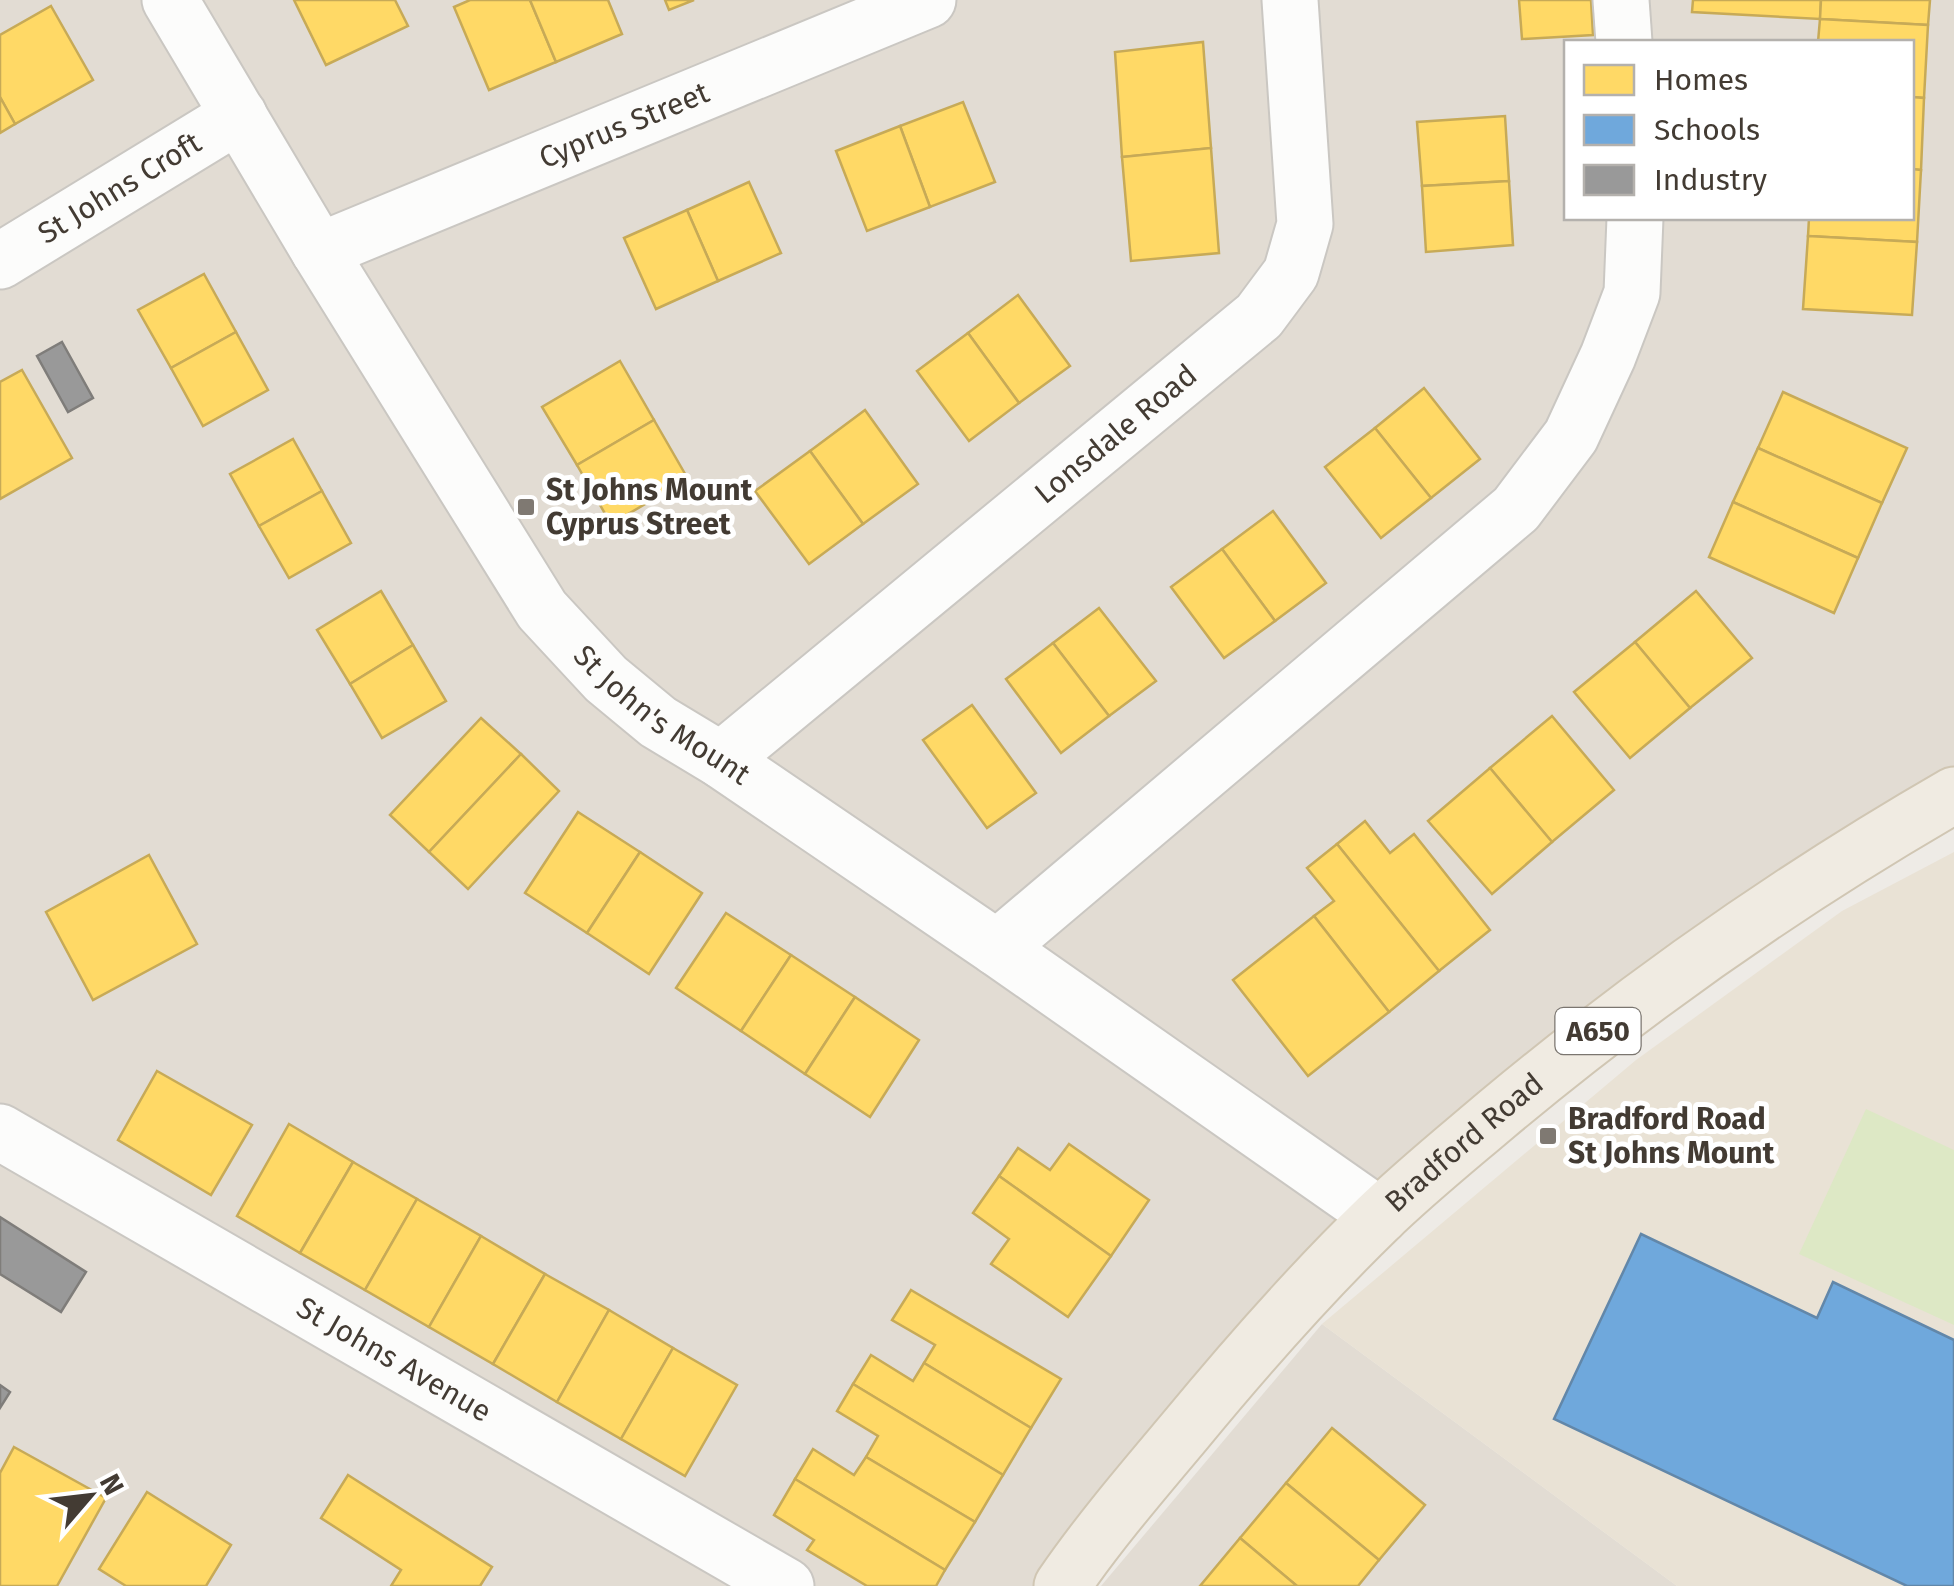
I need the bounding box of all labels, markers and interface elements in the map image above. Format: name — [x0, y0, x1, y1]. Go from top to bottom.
legend — [1564, 40, 1914, 220]
text: Homes — [1654, 62, 1748, 98]
street label: Cyprus Street — [534, 74, 714, 176]
text: Schools — [1654, 112, 1760, 148]
street label: St Johns Croft — [31, 124, 208, 251]
text: Industry — [1654, 162, 1767, 198]
street label: Lonsdale Road — [1027, 357, 1204, 511]
place label: St Johns Mount Cyprus Street — [546, 472, 753, 542]
marker: St Johns Mount Cyprus Street — [515, 496, 537, 518]
street label: St John's Mount — [566, 638, 757, 793]
road number: A650 — [1556, 1008, 1640, 1054]
street label: Bradford Road — [1378, 1065, 1551, 1220]
place label: Bradford Road St Johns Mount — [1568, 1101, 1775, 1171]
marker: Bradford Road St Johns Mount — [1537, 1125, 1559, 1147]
street label: St Johns Avenue — [290, 1289, 498, 1430]
north arrow — [40, 1446, 140, 1546]
text: N — [93, 1469, 131, 1500]

